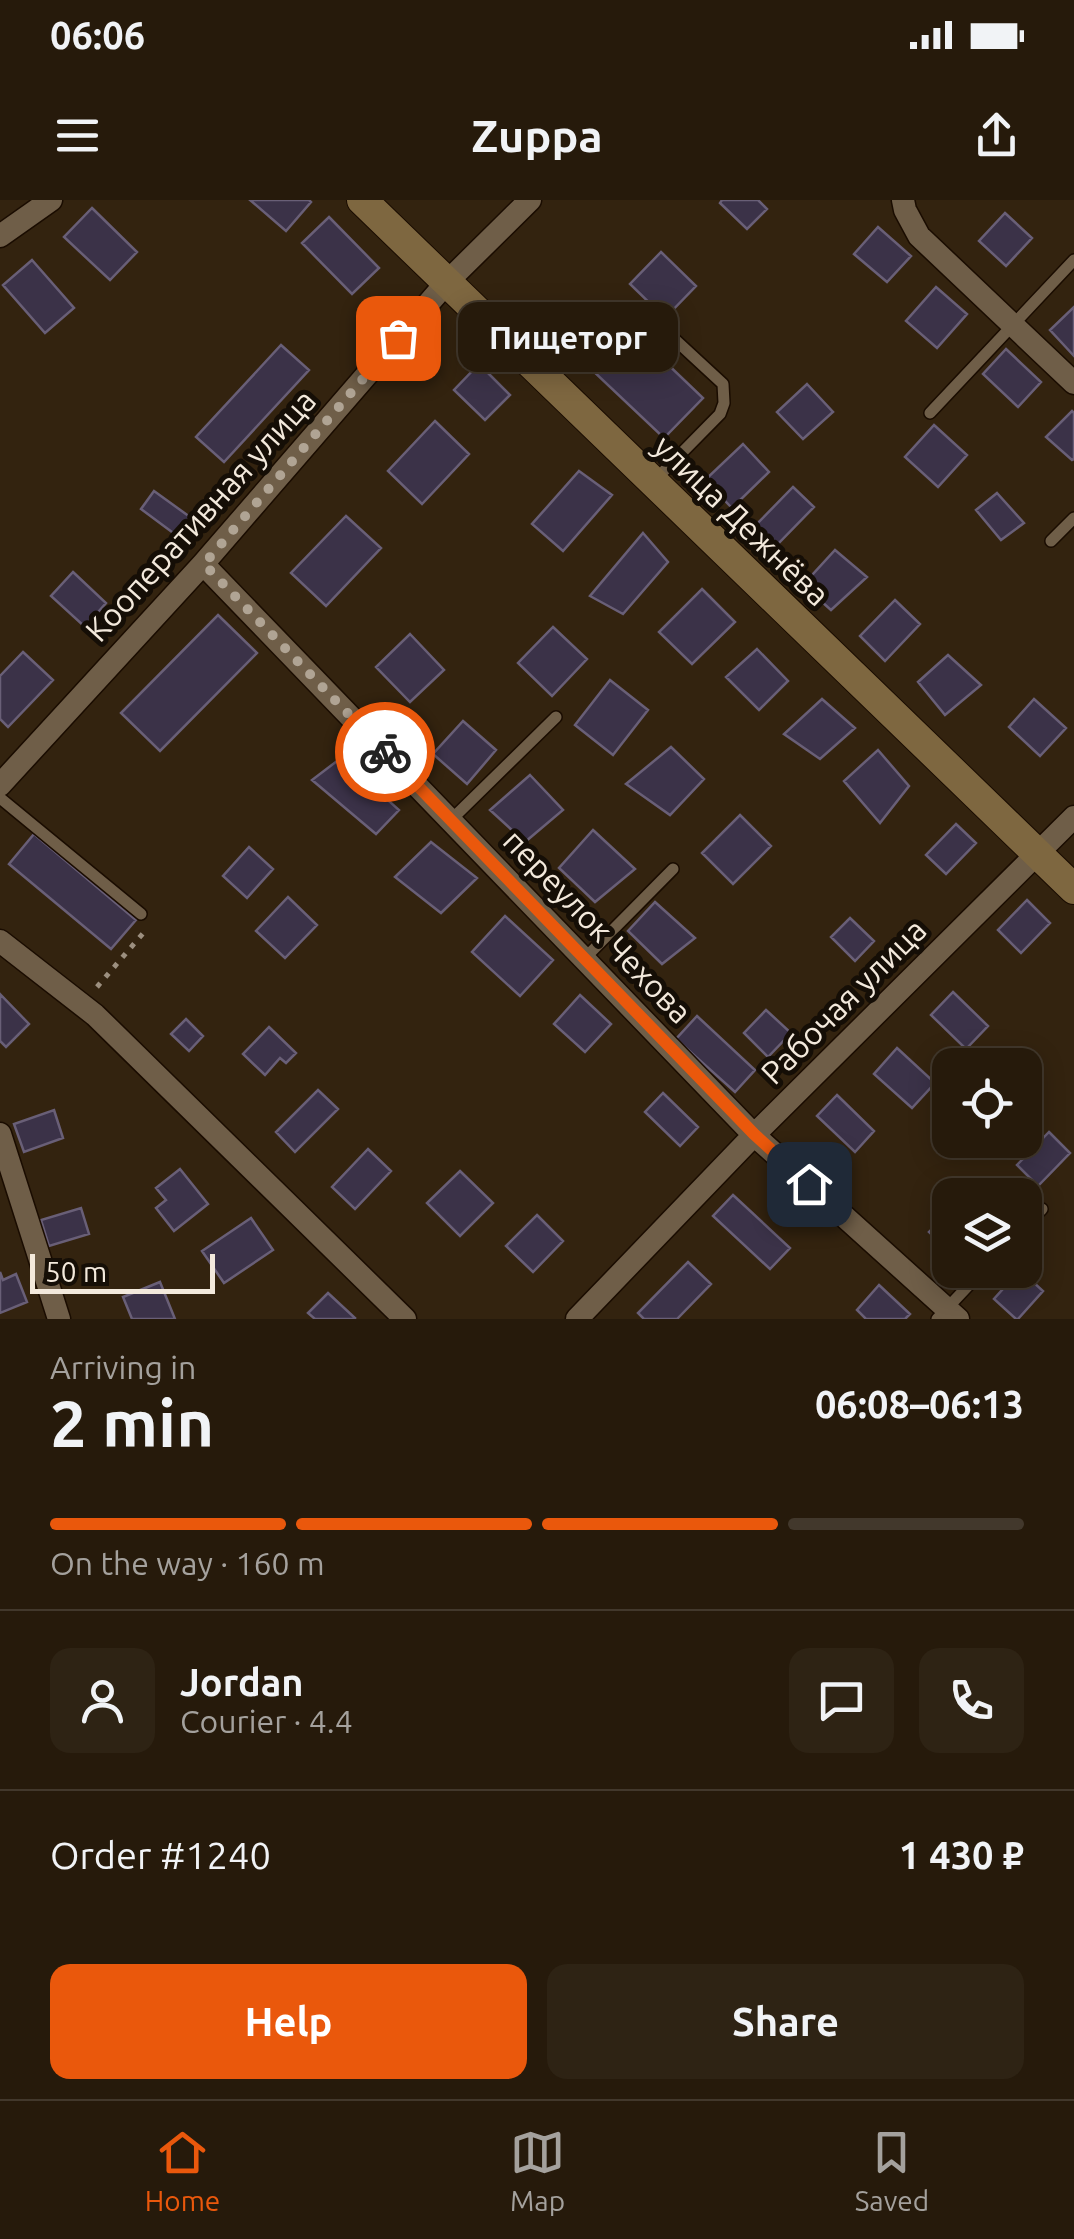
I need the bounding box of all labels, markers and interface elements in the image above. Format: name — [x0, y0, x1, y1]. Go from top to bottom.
text: 06:06 — [50, 14, 145, 56]
icon: menu — [50, 108, 105, 163]
icon: share — [969, 108, 1024, 163]
text: Zuppa — [471, 110, 603, 161]
pin — [356, 296, 441, 381]
callout: Пищеторг — [458, 303, 678, 373]
icon: bag — [371, 311, 426, 366]
text: Пищеторг — [489, 319, 647, 355]
street label: Кооперативная улица — [78, 382, 322, 648]
street label: улица Дежнёва — [647, 427, 837, 613]
courier — [335, 702, 435, 802]
icon: bike — [358, 725, 413, 780]
street label: переулок Чехова — [497, 822, 699, 1030]
street label: Рабочая улица — [753, 911, 933, 1091]
map controls — [932, 1048, 1042, 1288]
button: locate — [932, 1048, 1042, 1158]
pin — [767, 1142, 852, 1227]
icon: home — [782, 1157, 837, 1212]
button: layers — [932, 1178, 1042, 1288]
scale bar — [30, 1249, 215, 1294]
text: 50 m — [45, 1256, 107, 1287]
text: Arriving in — [50, 1349, 196, 1385]
text: 06:08–06:13 — [815, 1383, 1024, 1425]
text: 2 min — [50, 1386, 214, 1459]
text: On the way · 160 m — [50, 1545, 325, 1581]
button: person — [50, 1648, 155, 1753]
button: chat — [789, 1648, 894, 1753]
button: phone — [919, 1648, 1024, 1753]
text: Jordan — [180, 1661, 304, 1703]
text: Courier · 4.4 — [180, 1703, 353, 1739]
text: Order #1240 — [50, 1834, 271, 1876]
text: 1 430 ₽ — [899, 1834, 1024, 1876]
button: Help — [50, 1964, 527, 2079]
button: Share — [547, 1964, 1024, 2079]
tab: Home — [145, 2125, 220, 2216]
tab: Map — [510, 2125, 565, 2216]
tab: Saved — [855, 2125, 929, 2216]

